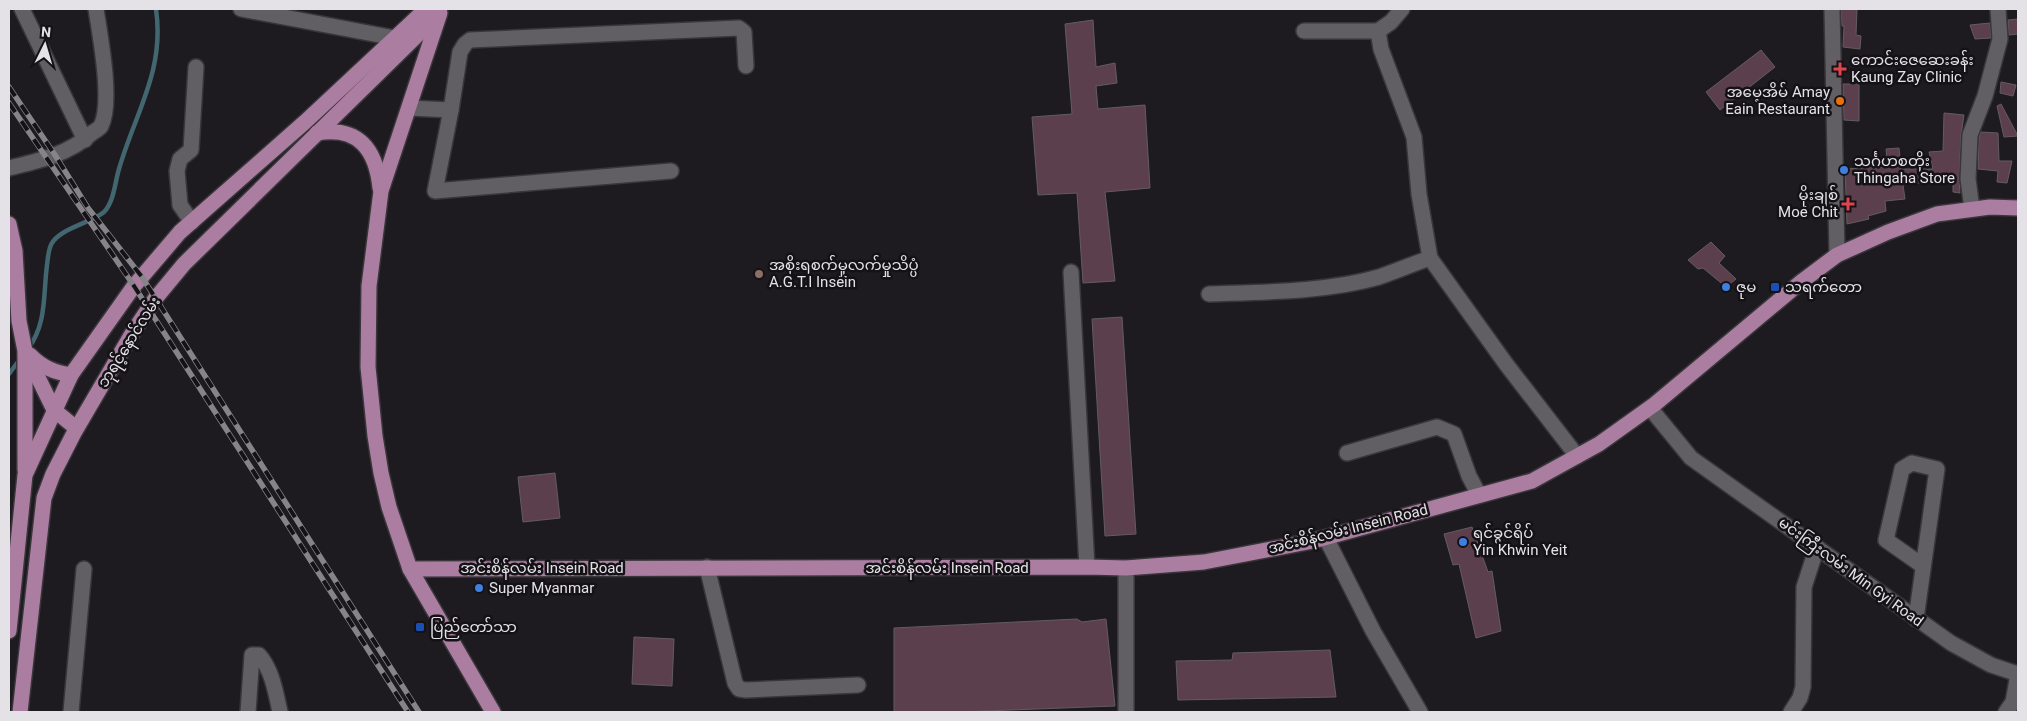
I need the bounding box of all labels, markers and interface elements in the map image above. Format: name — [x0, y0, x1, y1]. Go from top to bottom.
north arrow — [20, 20, 70, 70]
text: N — [41, 24, 52, 40]
place label: ကောင်းဇေဆေးခန်း Kaung Zay Clinic — [1851, 50, 1974, 86]
marker: ကောင်းဇေဆေးခန်း Kaung Zay Clinic — [1833, 62, 1847, 76]
place label: အမေ့အိမ် Amay Eain Restaurant — [1725, 82, 1830, 118]
marker: အမေ့အိမ် Amay Eain Restaurant — [1834, 95, 1846, 107]
place label: သင်္ဂဟစတိုး Thingaha Store — [1854, 151, 1955, 187]
marker: သင်္ဂဟစတိုး Thingaha Store — [1838, 164, 1850, 176]
place label: မိုးချစ် Moe Chit — [1778, 185, 1838, 221]
marker: မိုးချစ် Moe Chit — [1842, 198, 1854, 210]
place label: အစိုးရစက်မှုလက်မှုသိပ္ပံ A.G.T.I Insein — [769, 255, 919, 291]
marker: အစိုးရစက်မှုလက်မှုသိပ္ပံ A.G.T.I Insein — [753, 268, 765, 280]
place label: သရက်တော — [1785, 277, 1862, 299]
place label: ဇုမ — [1736, 278, 1756, 299]
marker: ဇုမ — [1720, 281, 1732, 293]
marker: သရက်တော — [1769, 281, 1781, 293]
street label: ဘုရင့်နောင်လမ်း — [93, 293, 167, 392]
street label: အင်းစိန်လမ်း Insein Road — [1266, 499, 1430, 560]
street label: မင်းကြီးလမ်း Min Gyi Road — [1773, 513, 1927, 633]
place label: ရင်ခွင်ရိပ် Yin Khwin Yeit — [1473, 523, 1567, 559]
marker: ရင်ခွင်ရိပ် Yin Khwin Yeit — [1457, 536, 1469, 548]
street label: အင်းစိန်လမ်း Insein Road — [460, 558, 624, 580]
street label: အင်းစိန်လမ်း Insein Road — [865, 558, 1029, 580]
place label: Super Myanmar — [489, 579, 594, 597]
marker: Super Myanmar — [473, 582, 485, 594]
place label: ပြည်တော်သာ — [430, 617, 517, 639]
marker: ပြည်တော်သာ — [414, 621, 426, 633]

